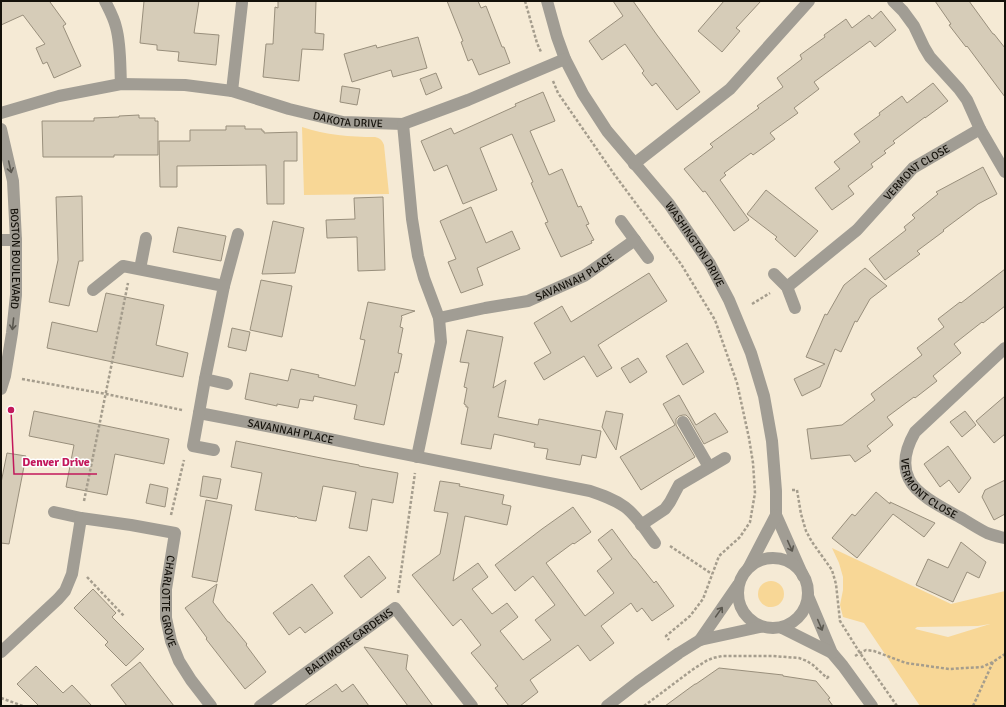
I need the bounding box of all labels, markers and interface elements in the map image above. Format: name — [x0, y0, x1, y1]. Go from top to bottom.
street label: DAKOTA DRIVE — [312, 109, 383, 130]
street label: VERMONT CLOSE — [881, 142, 952, 203]
one-way arrow — [6, 160, 14, 173]
street label: WASHINGTON DRIVE — [663, 199, 727, 289]
street label: BOSTON BOULEVARD — [8, 208, 23, 310]
street label: SAVANNAH PLACE — [533, 251, 616, 303]
one-way arrow — [9, 317, 17, 330]
street label: SAVANNAH PLACE — [247, 416, 335, 446]
callout: Denver Drive — [14, 450, 97, 474]
text: Denver Drive — [22, 455, 90, 470]
street label: VERMONT CLOSE — [899, 458, 960, 521]
one-way arrow — [787, 539, 794, 551]
street label: CHARLOTTE GROVE — [159, 554, 179, 649]
street label: BALTIMORE GARDENS — [303, 605, 395, 678]
one-way arrow — [715, 607, 723, 618]
one-way arrow — [816, 618, 824, 630]

